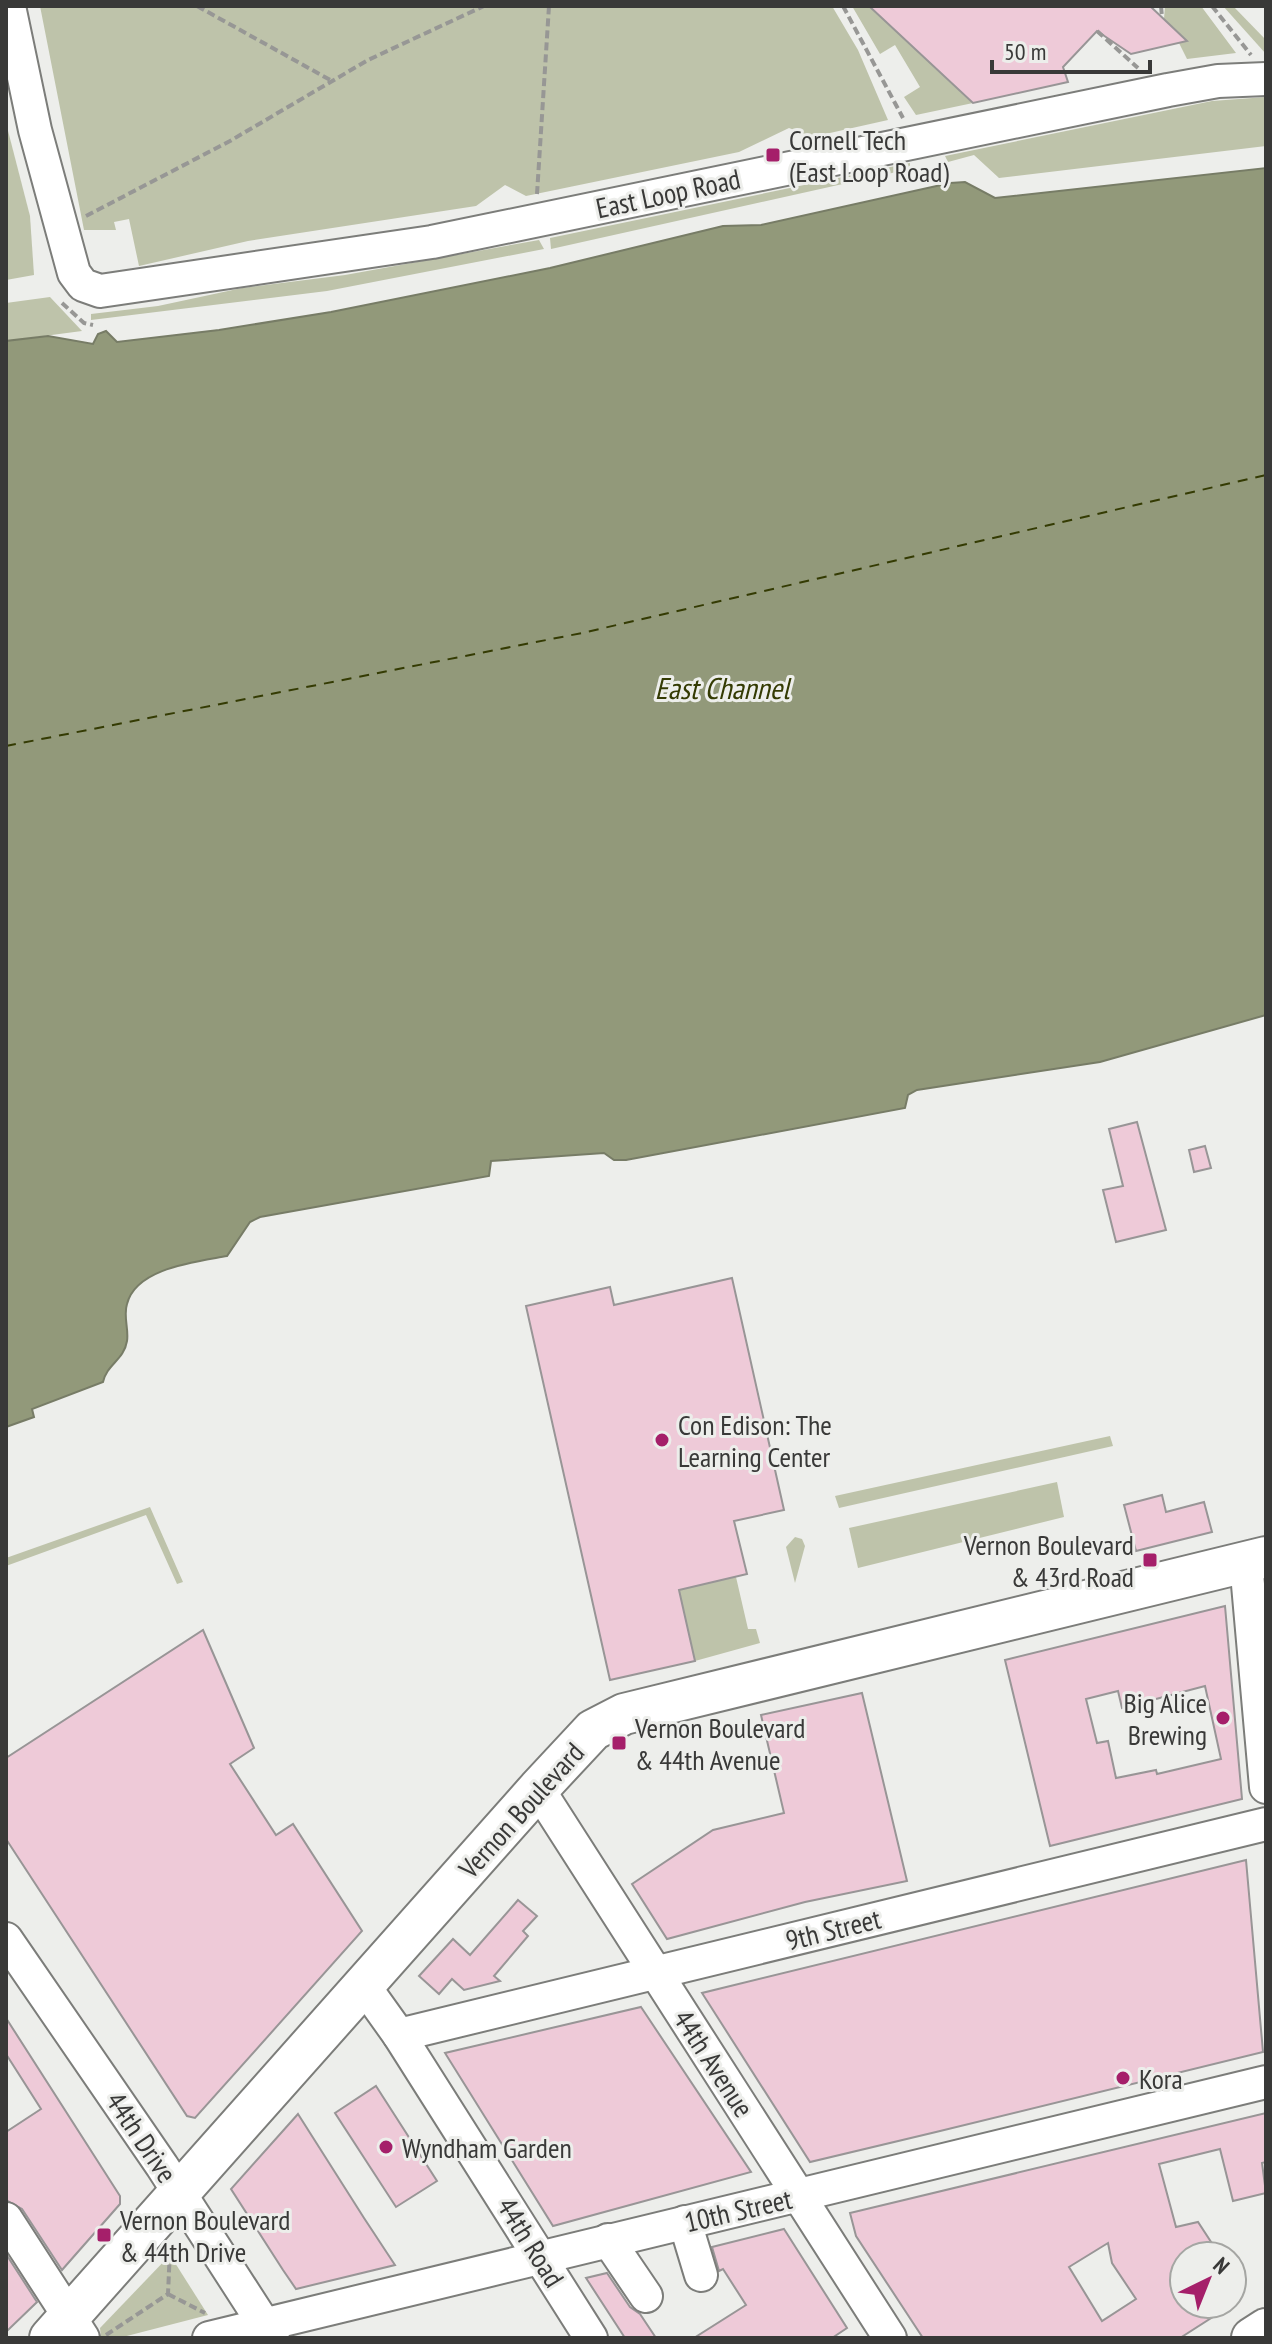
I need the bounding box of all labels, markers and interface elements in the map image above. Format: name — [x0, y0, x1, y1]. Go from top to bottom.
scale bar — [992, 24, 1150, 74]
text: 50 m — [1004, 36, 1046, 67]
place label: Cornell Tech (East Loop Road) — [789, 121, 949, 190]
marker: Cornell Tech (East Loop Road) — [764, 146, 782, 164]
street label: East Loop Road — [592, 160, 744, 226]
water label: East Channel — [655, 668, 792, 707]
place label: Con Edison: The Learning Center — [678, 1406, 832, 1475]
marker: Con Edison: The Learning Center — [653, 1431, 671, 1449]
place label: Vernon Boulevard & 43rd Road — [963, 1526, 1134, 1595]
marker: Vernon Boulevard & 43rd Road — [1141, 1551, 1159, 1569]
place label: Big Alice Brewing — [1124, 1684, 1207, 1753]
place label: Vernon Boulevard & 44th Avenue — [634, 1709, 805, 1778]
marker: Big Alice Brewing — [1214, 1709, 1232, 1727]
street label: Vernon Boulevard — [450, 1734, 592, 1886]
marker: Vernon Boulevard & 44th Avenue — [610, 1734, 628, 1752]
street label: 9th Street — [782, 1899, 885, 1959]
street label: 44th Avenue — [665, 2002, 763, 2124]
place label: Kora — [1139, 2060, 1183, 2097]
marker: Kora — [1114, 2069, 1132, 2087]
street label: 44th Drive — [98, 2084, 186, 2190]
place label: Wyndham Garden — [402, 2129, 572, 2166]
marker: Wyndham Garden — [377, 2138, 395, 2156]
street label: 10th Street — [681, 2180, 796, 2240]
street label: 44th Road — [489, 2190, 573, 2294]
place label: Vernon Boulevard & 44th Drive — [119, 2201, 290, 2270]
marker: Vernon Boulevard & 44th Drive — [95, 2226, 113, 2244]
north arrow — [1168, 2240, 1248, 2320]
text: N — [1208, 2251, 1236, 2280]

